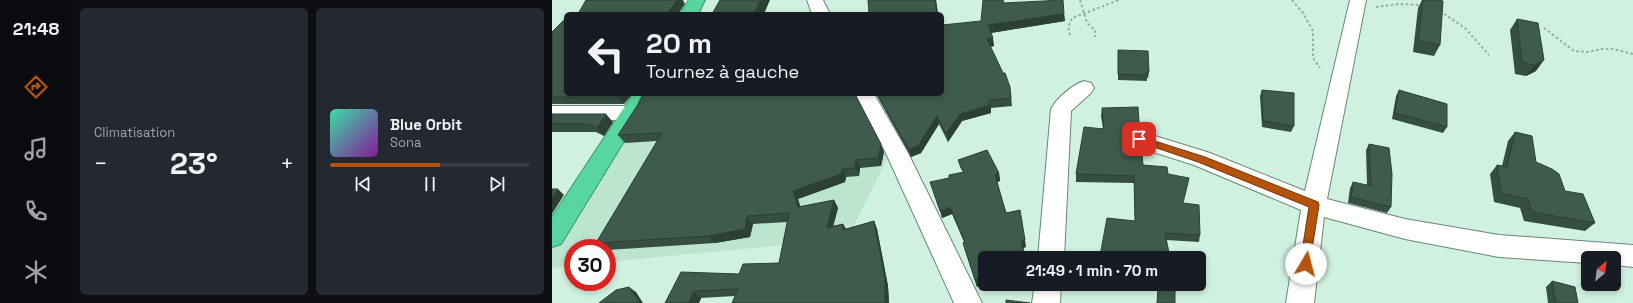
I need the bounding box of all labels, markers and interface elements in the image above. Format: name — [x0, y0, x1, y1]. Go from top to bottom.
text: 21:48 — [13, 17, 59, 40]
text: 20 m — [646, 25, 712, 61]
icon: left — [580, 28, 632, 80]
text: Tournez à gauche — [646, 60, 799, 83]
icon: directions — [22, 73, 50, 101]
text: Blue Orbit — [390, 115, 462, 134]
pin — [1122, 122, 1156, 156]
text: Climatisation — [94, 124, 175, 141]
icon: arrive — [1128, 128, 1150, 150]
text: Sona — [390, 134, 421, 151]
icon: music — [22, 135, 50, 163]
text: 23° — [170, 144, 218, 183]
text: − — [94, 149, 108, 177]
text: + — [280, 149, 294, 177]
icon: previous — [352, 173, 374, 195]
icon: pause — [419, 173, 441, 195]
icon: next — [486, 173, 508, 195]
icon: phone — [22, 197, 50, 225]
speed limit sign: 30 — [564, 239, 616, 291]
position arrow — [1285, 243, 1327, 285]
north arrow — [1581, 251, 1621, 291]
map controls — [1581, 251, 1621, 291]
icon: climate — [22, 258, 50, 286]
text: 21:49 · 1 min · 70 m — [1026, 261, 1158, 280]

